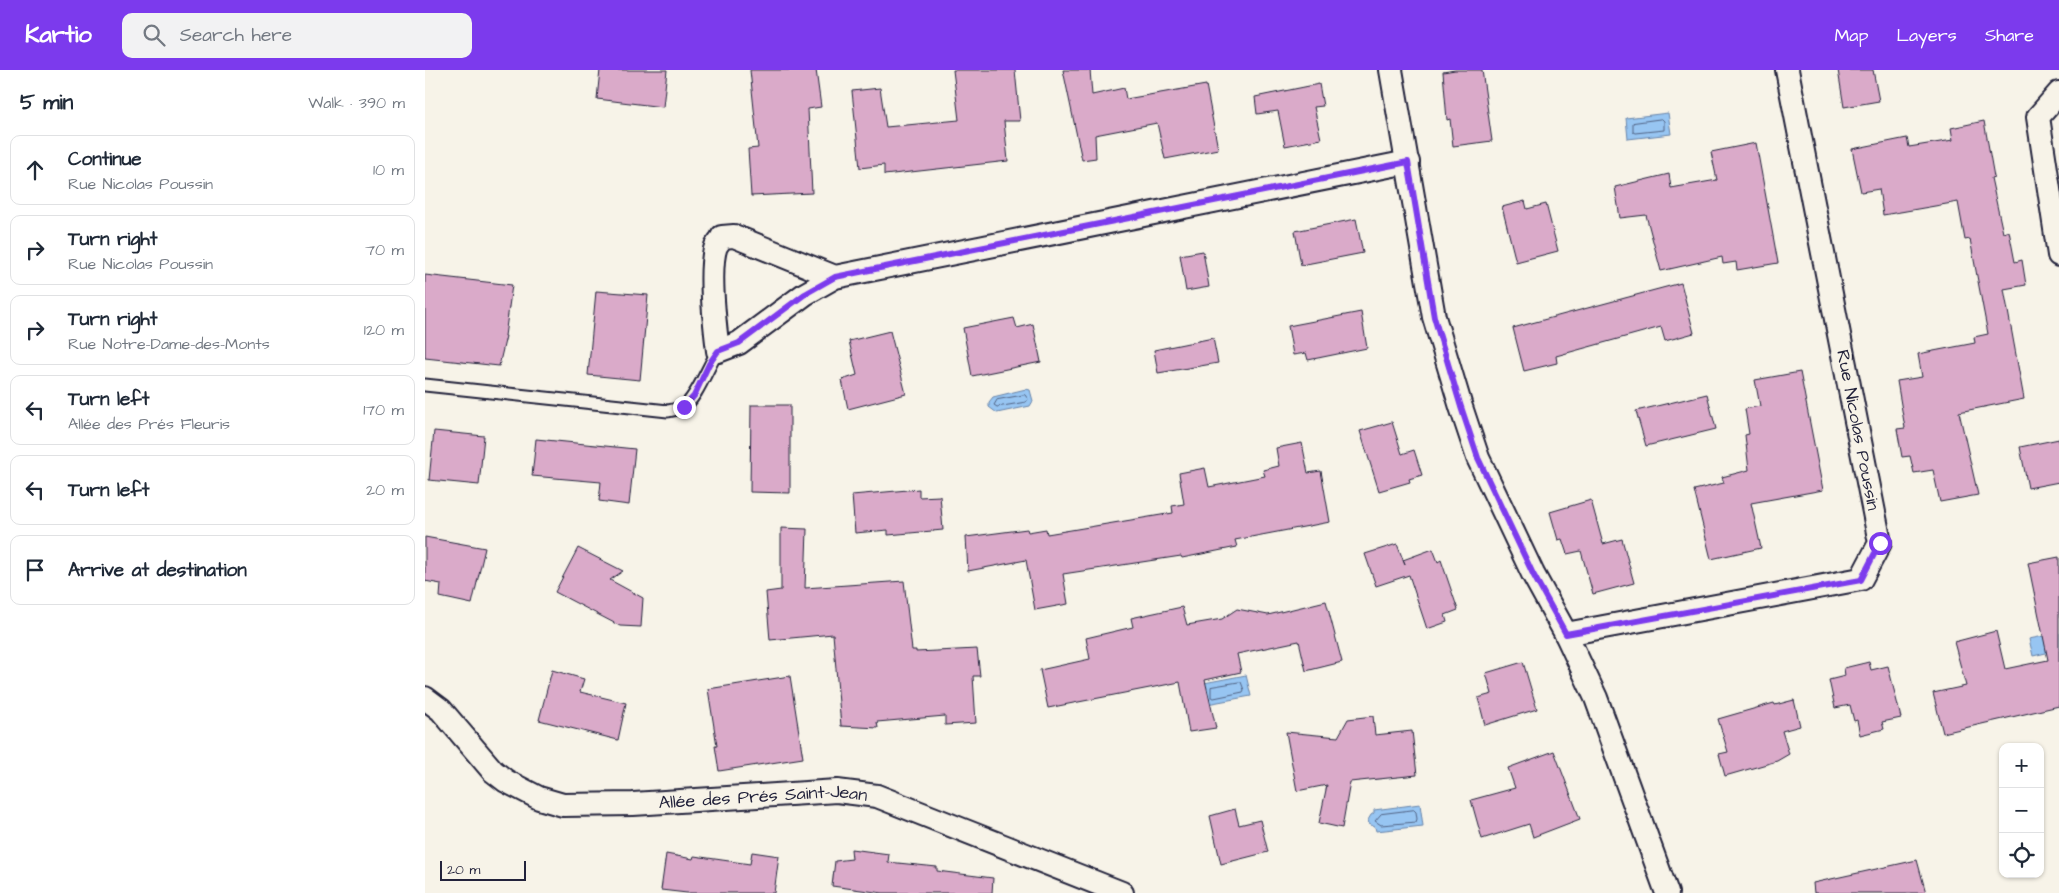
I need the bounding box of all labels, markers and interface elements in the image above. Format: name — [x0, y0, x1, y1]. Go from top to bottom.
search box — [122, 13, 472, 58]
text: Kartio — [25, 18, 92, 52]
icon: search — [140, 21, 168, 49]
text: Search here — [180, 22, 292, 49]
text: Map — [1834, 23, 1868, 48]
text: Layers — [1896, 23, 1957, 48]
text: Share — [1985, 23, 2034, 48]
text: 5 min — [20, 88, 73, 117]
text: Walk · 390 m — [308, 92, 405, 114]
text: Continue — [68, 146, 142, 173]
icon: ahead — [21, 156, 49, 184]
text: 10 m — [373, 159, 404, 181]
text: Rue Nicolas Poussin — [68, 173, 213, 195]
text: Turn right — [68, 226, 157, 253]
icon: right — [21, 236, 49, 264]
text: 70 m — [365, 239, 404, 261]
text: Rue Nicolas Poussin — [68, 253, 213, 275]
text: Turn right — [68, 306, 157, 333]
icon: right — [21, 316, 49, 344]
text: 120 m — [364, 319, 404, 341]
text: Rue Notre-Dame-des-Monts — [68, 333, 270, 355]
street label: Rue Nicolas Poussin — [1830, 348, 1886, 512]
text: Turn left — [68, 386, 149, 413]
icon: left — [21, 396, 49, 424]
route end — [673, 396, 696, 419]
text: 170 m — [363, 399, 404, 421]
text: Allée des Prés Fleuris — [68, 413, 230, 435]
icon: left — [21, 476, 49, 504]
text: Turn left — [68, 477, 149, 504]
text: 20 m — [366, 479, 404, 501]
route start — [1869, 532, 1892, 555]
icon: arrive — [21, 556, 49, 584]
text: Arrive at destination — [68, 557, 247, 584]
map controls — [1999, 743, 2044, 878]
button: + — [1999, 743, 2044, 788]
street label: Allée des Prés Saint-Jean — [658, 778, 869, 815]
button: − — [1999, 788, 2044, 833]
button: locate — [1999, 833, 2044, 878]
scale bar — [440, 858, 526, 881]
text: 20 m — [447, 860, 480, 880]

